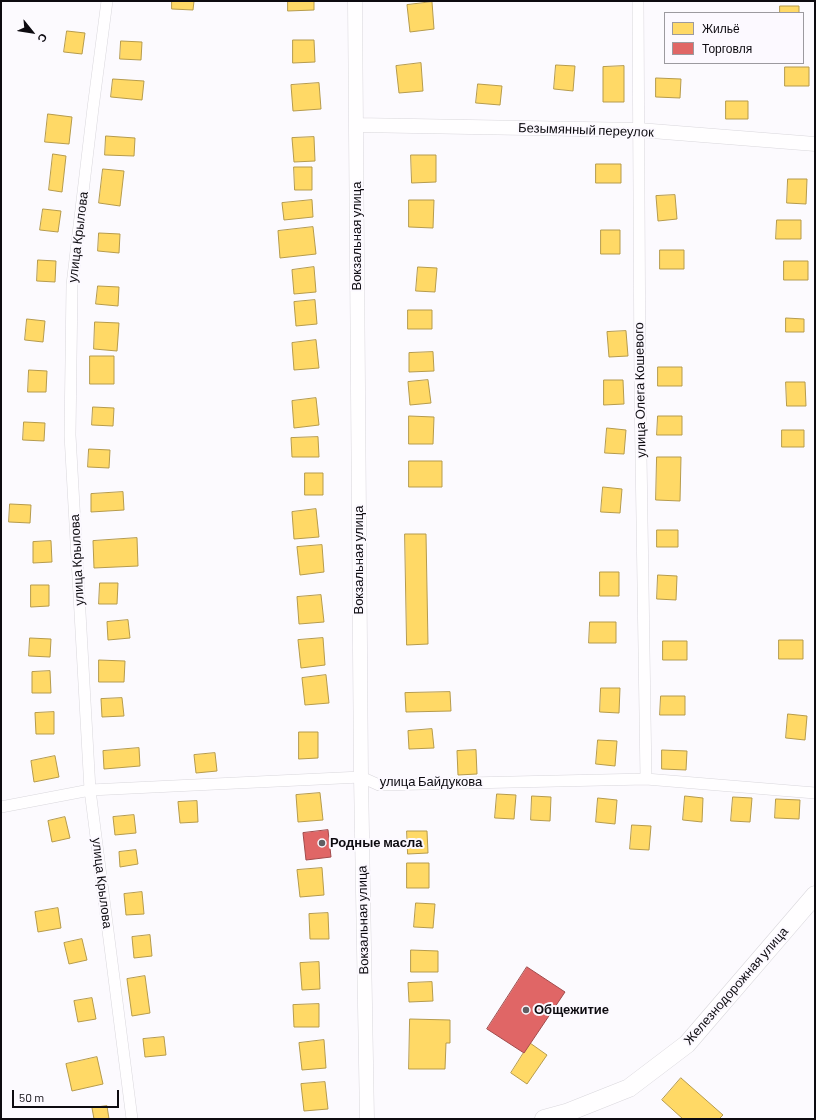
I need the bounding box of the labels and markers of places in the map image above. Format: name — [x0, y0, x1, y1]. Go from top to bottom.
place label: Родные масла — [330, 835, 423, 851]
marker: Родные масла — [317, 838, 327, 848]
place label: Общежитие — [534, 1002, 609, 1018]
marker: Общежитие — [521, 1005, 531, 1015]

